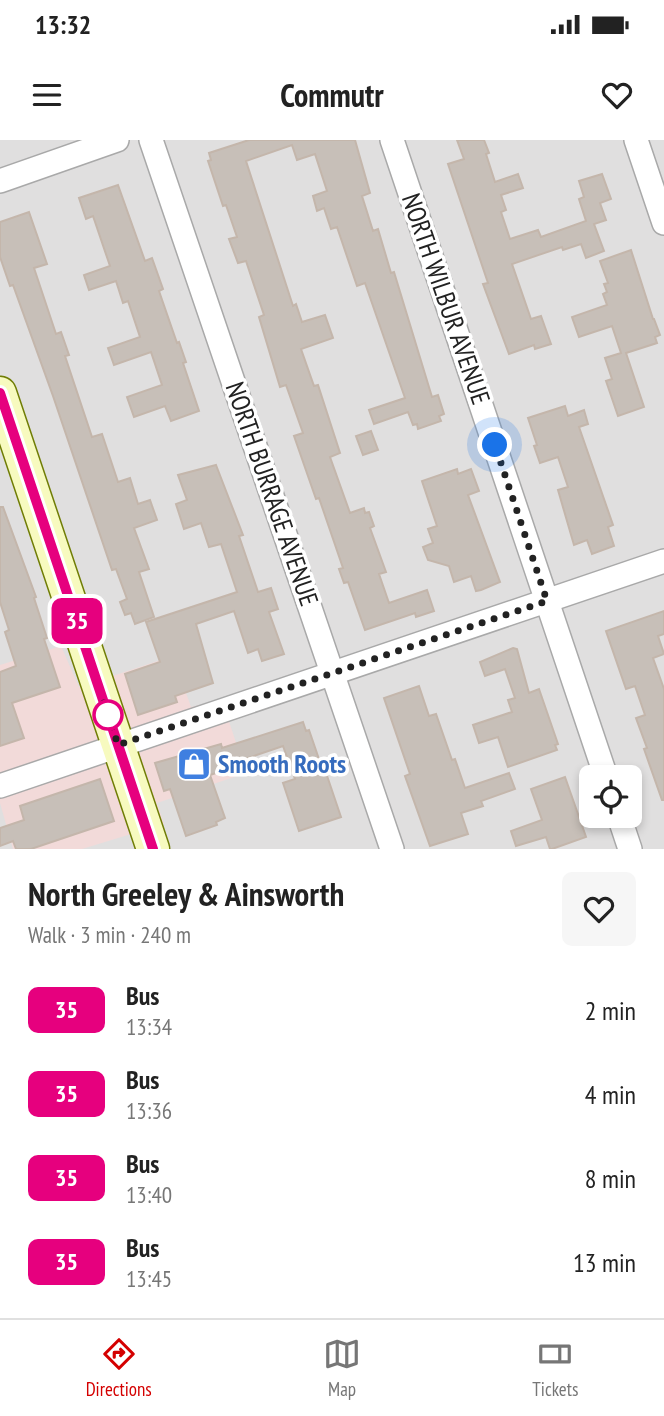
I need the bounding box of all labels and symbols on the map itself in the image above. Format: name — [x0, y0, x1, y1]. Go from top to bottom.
street label: NORTH WILBUR AVENUE — [395, 189, 498, 409]
street label: NORTH BURRAGE AVENUE — [219, 378, 326, 610]
your location — [477, 427, 512, 462]
line badge: 35 — [46, 598, 108, 644]
unlabelled marker — [93, 700, 123, 730]
shop icon: Smooth Roots — [175, 745, 213, 783]
place label: Smooth Roots — [218, 747, 346, 780]

